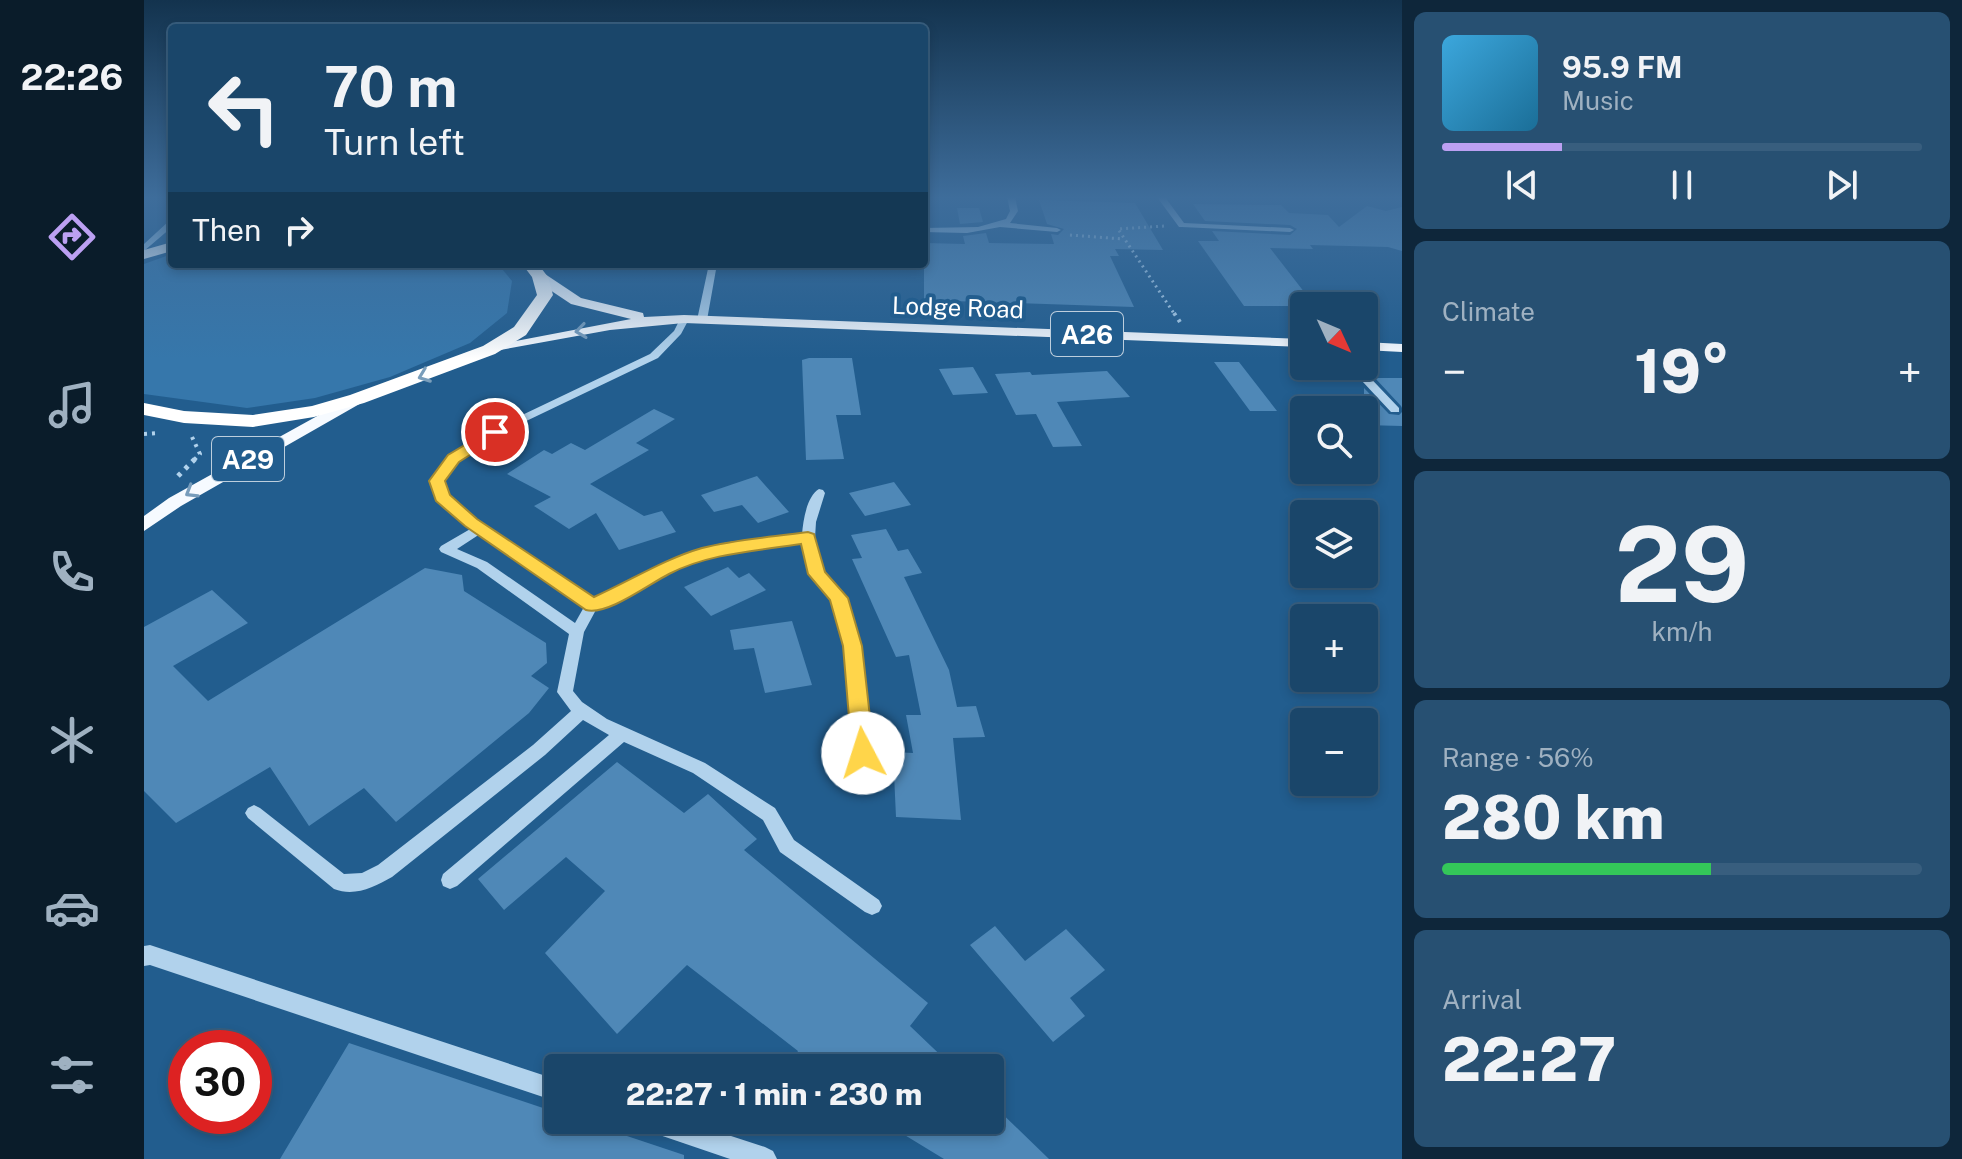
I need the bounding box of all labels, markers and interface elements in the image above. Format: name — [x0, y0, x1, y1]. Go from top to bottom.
text: 95.9 FM — [1562, 49, 1683, 85]
text: 70 m — [324, 54, 457, 120]
text: 22:26 — [21, 56, 123, 98]
icon: left — [192, 56, 296, 160]
text: Music — [1562, 85, 1634, 116]
text: Turn left — [324, 121, 465, 163]
icon: previous — [1500, 163, 1544, 207]
icon: pause — [1660, 163, 1704, 207]
icon: next — [1820, 163, 1864, 207]
icon: right — [277, 208, 321, 252]
icon: directions — [44, 209, 100, 265]
text: Then — [192, 212, 261, 248]
street label: Lodge Road — [892, 291, 1024, 323]
north arrow — [1290, 292, 1378, 380]
map controls — [1290, 292, 1378, 796]
text: Climate — [1442, 296, 1535, 327]
road number: A26 — [1051, 312, 1123, 356]
one-way arrow — [574, 322, 587, 339]
text: 19° — [1634, 336, 1730, 407]
text: − — [1442, 346, 1466, 398]
text: + — [1898, 346, 1922, 398]
one-way arrow — [418, 366, 432, 383]
icon: music — [44, 377, 100, 433]
button: search — [1290, 396, 1378, 484]
pin — [461, 398, 529, 466]
icon: arrive — [473, 410, 517, 454]
road number: A29 — [212, 437, 284, 481]
one-way arrow — [185, 482, 200, 498]
button: layers — [1290, 500, 1378, 588]
text: 29 — [1615, 503, 1749, 625]
icon: phone — [44, 544, 100, 600]
button: + — [1290, 604, 1378, 692]
text: km/h — [1651, 616, 1713, 647]
button: − — [1290, 708, 1378, 796]
position arrow — [821, 711, 905, 795]
icon: climate — [44, 712, 100, 768]
text: Range · 56% — [1442, 742, 1594, 773]
text: 280 km — [1442, 782, 1664, 853]
icon: car — [44, 880, 100, 936]
text: Arrival — [1442, 984, 1522, 1015]
text: 22:27 — [1442, 1024, 1616, 1095]
speed limit sign: 30 — [168, 1030, 272, 1134]
icon: filters — [44, 1047, 100, 1103]
text: 22:27 · 1 min · 230 m — [626, 1076, 922, 1112]

